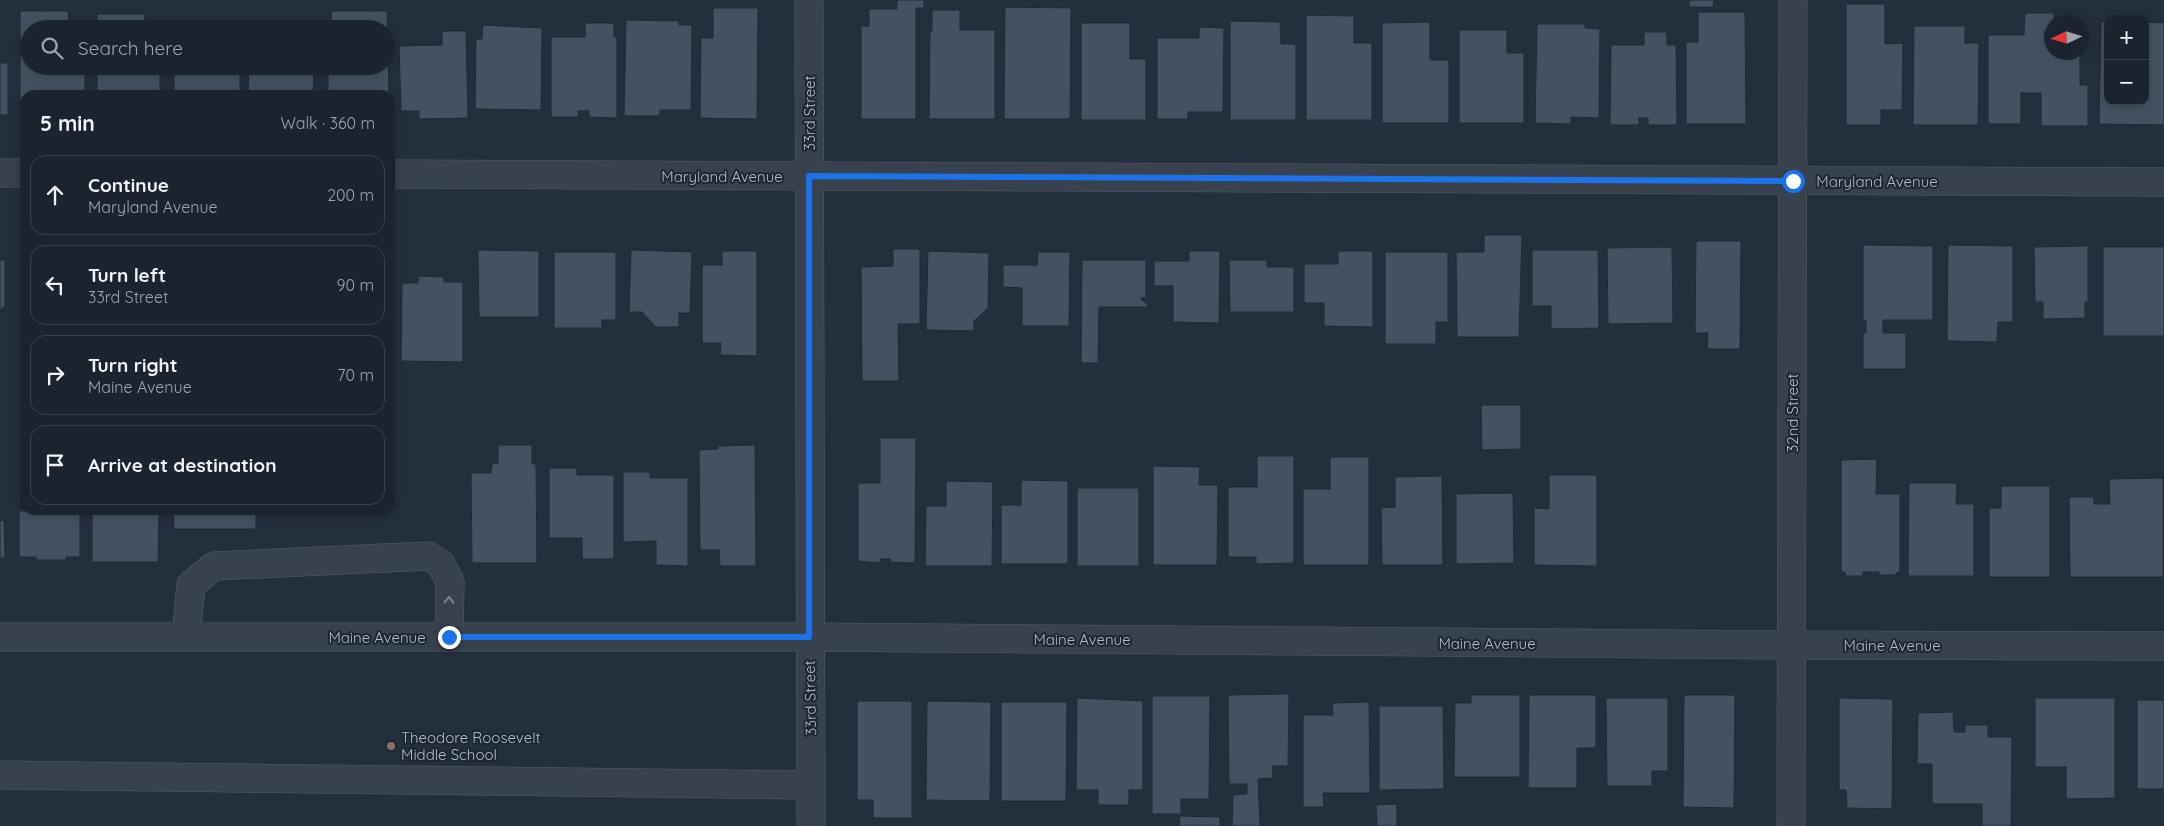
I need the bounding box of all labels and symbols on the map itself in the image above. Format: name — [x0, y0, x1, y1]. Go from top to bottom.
north arrow — [2044, 15, 2089, 60]
street label: 33rd Street — [800, 75, 819, 151]
street label: Maryland Avenue — [661, 167, 783, 186]
route start — [1782, 170, 1805, 193]
street label: Maryland Avenue — [1816, 172, 1938, 191]
street label: 32nd Street — [1783, 373, 1802, 453]
one-way arrow — [444, 595, 455, 603]
route end — [438, 626, 461, 649]
street label: Maine Avenue — [328, 628, 426, 647]
street label: Maine Avenue — [1033, 630, 1131, 649]
street label: Maine Avenue — [1438, 634, 1536, 653]
street label: Maine Avenue — [1843, 636, 1941, 655]
street label: 33rd Street — [800, 660, 820, 736]
place label: Theodore Roosevelt Middle School — [401, 728, 541, 764]
marker: Theodore Roosevelt Middle School — [385, 740, 397, 752]

